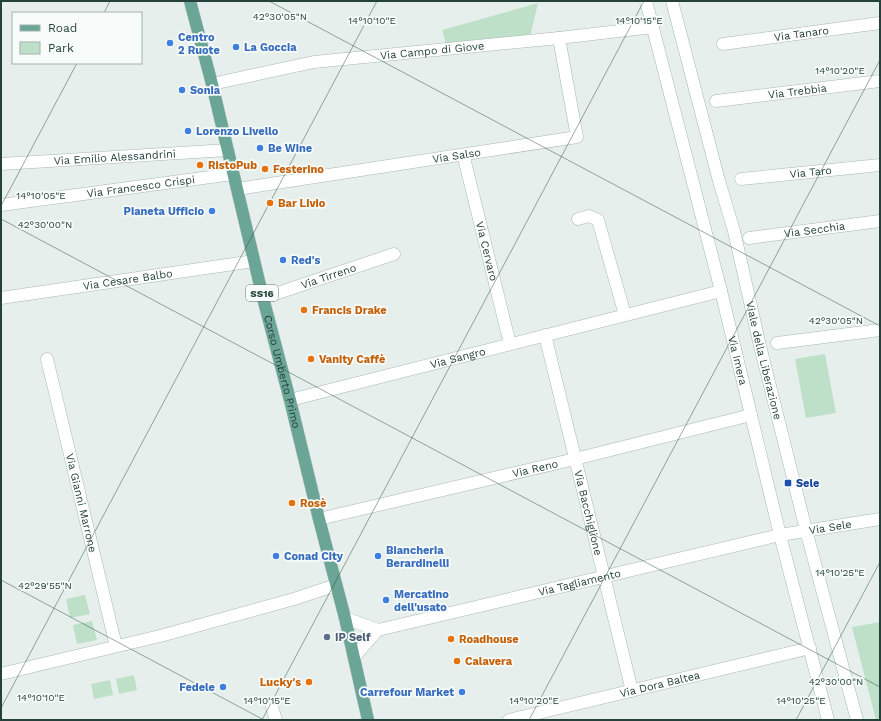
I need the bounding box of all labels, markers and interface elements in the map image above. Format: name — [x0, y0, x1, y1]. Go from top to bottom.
text: 42°30'05"N — [253, 11, 307, 22]
legend — [12, 12, 142, 64]
text: 14°10'10"E — [348, 15, 396, 26]
text: 14°10'15"E — [615, 15, 663, 26]
text: Road — [48, 21, 77, 35]
street label: Via Tanaro — [773, 23, 830, 44]
place label: Centro 2 Ruote — [178, 31, 220, 57]
marker: Centro 2 Ruote — [165, 38, 175, 48]
street label: Via Campo di Giove — [379, 39, 485, 62]
text: Park — [48, 41, 74, 55]
place label: La Goccia — [244, 41, 297, 54]
marker: La Goccia — [231, 42, 241, 52]
text: 14°10'20"E — [815, 65, 865, 76]
street label: Via Trebbia — [767, 81, 828, 101]
place label: Sonia — [190, 84, 221, 97]
marker: Sonia — [177, 85, 187, 95]
place label: Lorenzo Livello — [196, 125, 279, 138]
marker: Lorenzo Livello — [183, 126, 193, 136]
place label: Be Wine — [268, 142, 312, 155]
marker: Be Wine — [255, 143, 265, 153]
street label: Via Salso — [431, 145, 482, 166]
street label: Via Emilio Alessandrini — [53, 147, 176, 167]
place label: RistoPub — [208, 159, 257, 172]
marker: RistoPub — [195, 160, 205, 170]
place label: Festerino — [273, 163, 324, 176]
street label: Via Taro — [789, 163, 832, 181]
marker: Festerino — [260, 164, 270, 174]
street label: Via Francesco Crispi — [86, 173, 196, 200]
text: 14°10'05"E — [16, 190, 66, 201]
place label: Bar Livio — [278, 197, 326, 210]
marker: Bar Livio — [265, 198, 275, 208]
place label: Pianeta Ufficio — [124, 205, 204, 218]
marker: Pianeta Ufficio — [207, 206, 217, 216]
text: 42°30'00"N — [18, 219, 72, 230]
street label: Via Secchia — [783, 219, 846, 240]
street label: Via Cervaro — [473, 220, 501, 282]
place label: Red's — [291, 254, 320, 267]
marker: Red's — [278, 255, 288, 265]
street label: Via Tirreno — [299, 261, 358, 291]
street label: Via Cesare Balbo — [82, 266, 173, 292]
road number: SS16 — [246, 285, 278, 301]
street label: Viale della Liberazione — [744, 300, 785, 421]
place label: Francis Drake — [312, 304, 387, 317]
marker: Francis Drake — [299, 305, 309, 315]
street label: Corso Umberto Primo — [261, 314, 303, 430]
text: 42°30'05"N — [809, 315, 863, 326]
street label: Via Imera — [726, 334, 750, 387]
street label: Via Sangro — [429, 344, 487, 371]
place label: Vanity Caffè — [319, 353, 385, 366]
marker: Vanity Caffè — [306, 354, 316, 364]
street label: Via Gianni Marrone — [63, 452, 100, 554]
street label: Via Reno — [511, 457, 559, 480]
street label: Via Bacchiglione — [572, 469, 605, 557]
place label: Sele — [796, 477, 819, 490]
marker: Sele — [783, 478, 793, 488]
place label: Rosè — [300, 497, 326, 510]
marker: Rosè — [287, 498, 297, 508]
street label: Via Sele — [808, 517, 852, 537]
place label: Biancheria Berardinelli — [386, 544, 449, 570]
place label: Conad City — [284, 550, 344, 563]
marker: Conad City — [271, 551, 281, 561]
marker: Biancheria Berardinelli — [373, 551, 383, 561]
street label: Via Tagliamento — [537, 566, 622, 598]
text: 14°10'25"E — [815, 567, 865, 578]
text: 42°29'55"N — [18, 580, 72, 591]
place label: Mercatino dell'usato — [394, 588, 449, 614]
marker: Mercatino dell'usato — [381, 595, 391, 605]
place label: IP Self — [335, 631, 371, 644]
marker: IP Self — [322, 632, 332, 642]
place label: Roadhouse — [459, 633, 519, 646]
marker: Roadhouse — [446, 634, 456, 644]
place label: Calavera — [465, 655, 513, 668]
marker: Calavera — [452, 656, 462, 666]
street label: Via Dora Baltea — [618, 668, 701, 700]
place label: Lucky's — [260, 676, 301, 689]
text: 42°30'00"N — [809, 676, 863, 687]
marker: Lucky's — [304, 677, 314, 687]
place label: Fedele — [179, 681, 215, 694]
marker: Fedele — [218, 682, 228, 692]
place label: Carrefour Market — [360, 686, 454, 699]
marker: Carrefour Market — [457, 687, 467, 697]
text: 14°10'10"E — [17, 692, 65, 703]
text: 14°10'15"E — [243, 695, 291, 706]
text: 14°10'20"E — [509, 695, 559, 706]
text: 14°10'25"E — [776, 695, 826, 706]

